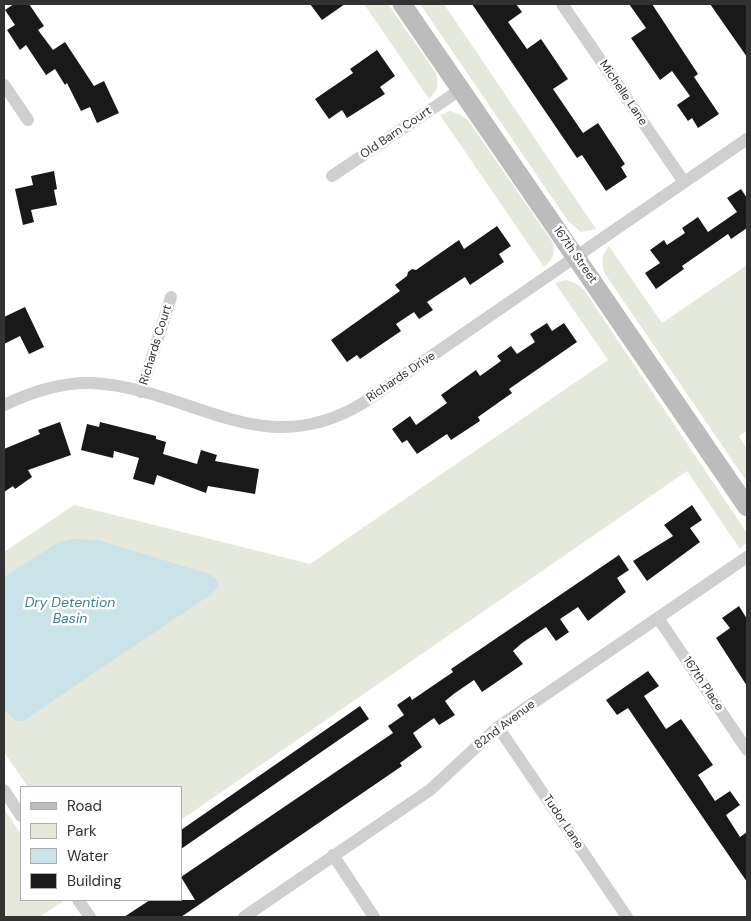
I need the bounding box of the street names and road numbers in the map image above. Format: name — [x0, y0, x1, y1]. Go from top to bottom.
street label: Michelle Lane — [596, 58, 650, 128]
street label: Old Barn Court — [358, 104, 434, 162]
street label: 167th Street — [550, 224, 600, 286]
street label: Richards Court — [137, 303, 175, 387]
street label: Richards Drive — [364, 349, 438, 405]
street label: 167th Place — [680, 654, 726, 714]
street label: 82nd Avenue — [472, 697, 538, 753]
street label: Tudor Lane — [540, 792, 586, 852]

